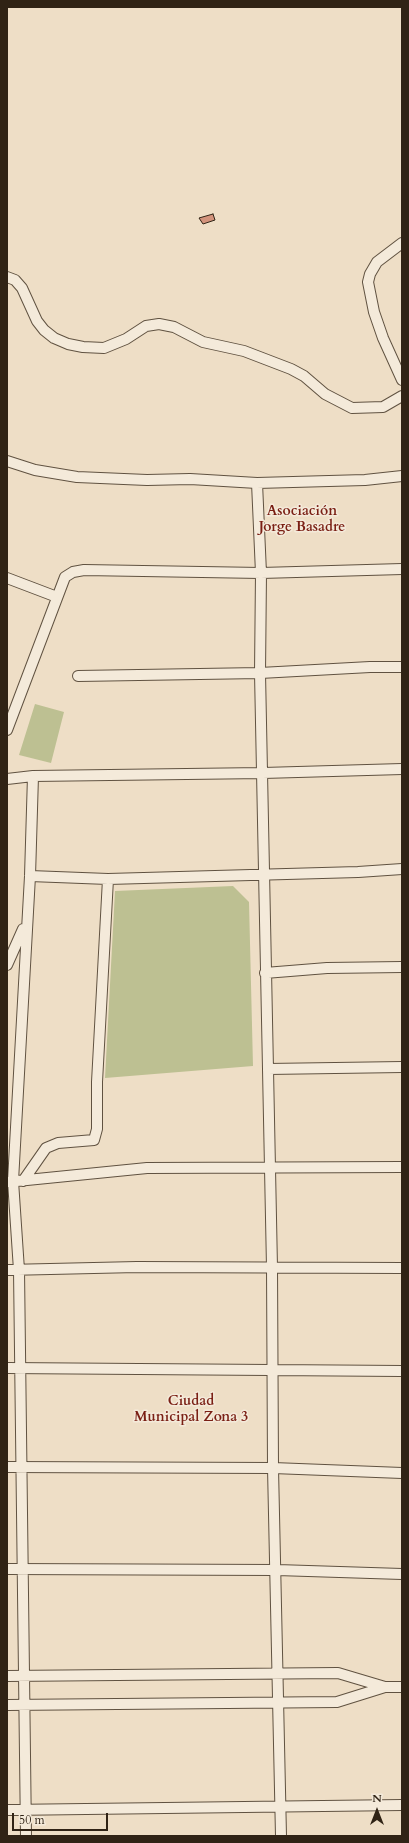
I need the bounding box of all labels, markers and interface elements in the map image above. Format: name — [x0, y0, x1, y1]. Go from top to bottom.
district label: Asociación Jorge Basadre — [259, 504, 345, 536]
district label: Ciudad Municipal Zona 3 — [134, 1394, 248, 1426]
north arrow — [357, 1791, 397, 1831]
text: N — [372, 1791, 382, 1806]
scale bar — [14, 1805, 110, 1831]
text: 50 m — [19, 1812, 45, 1828]

